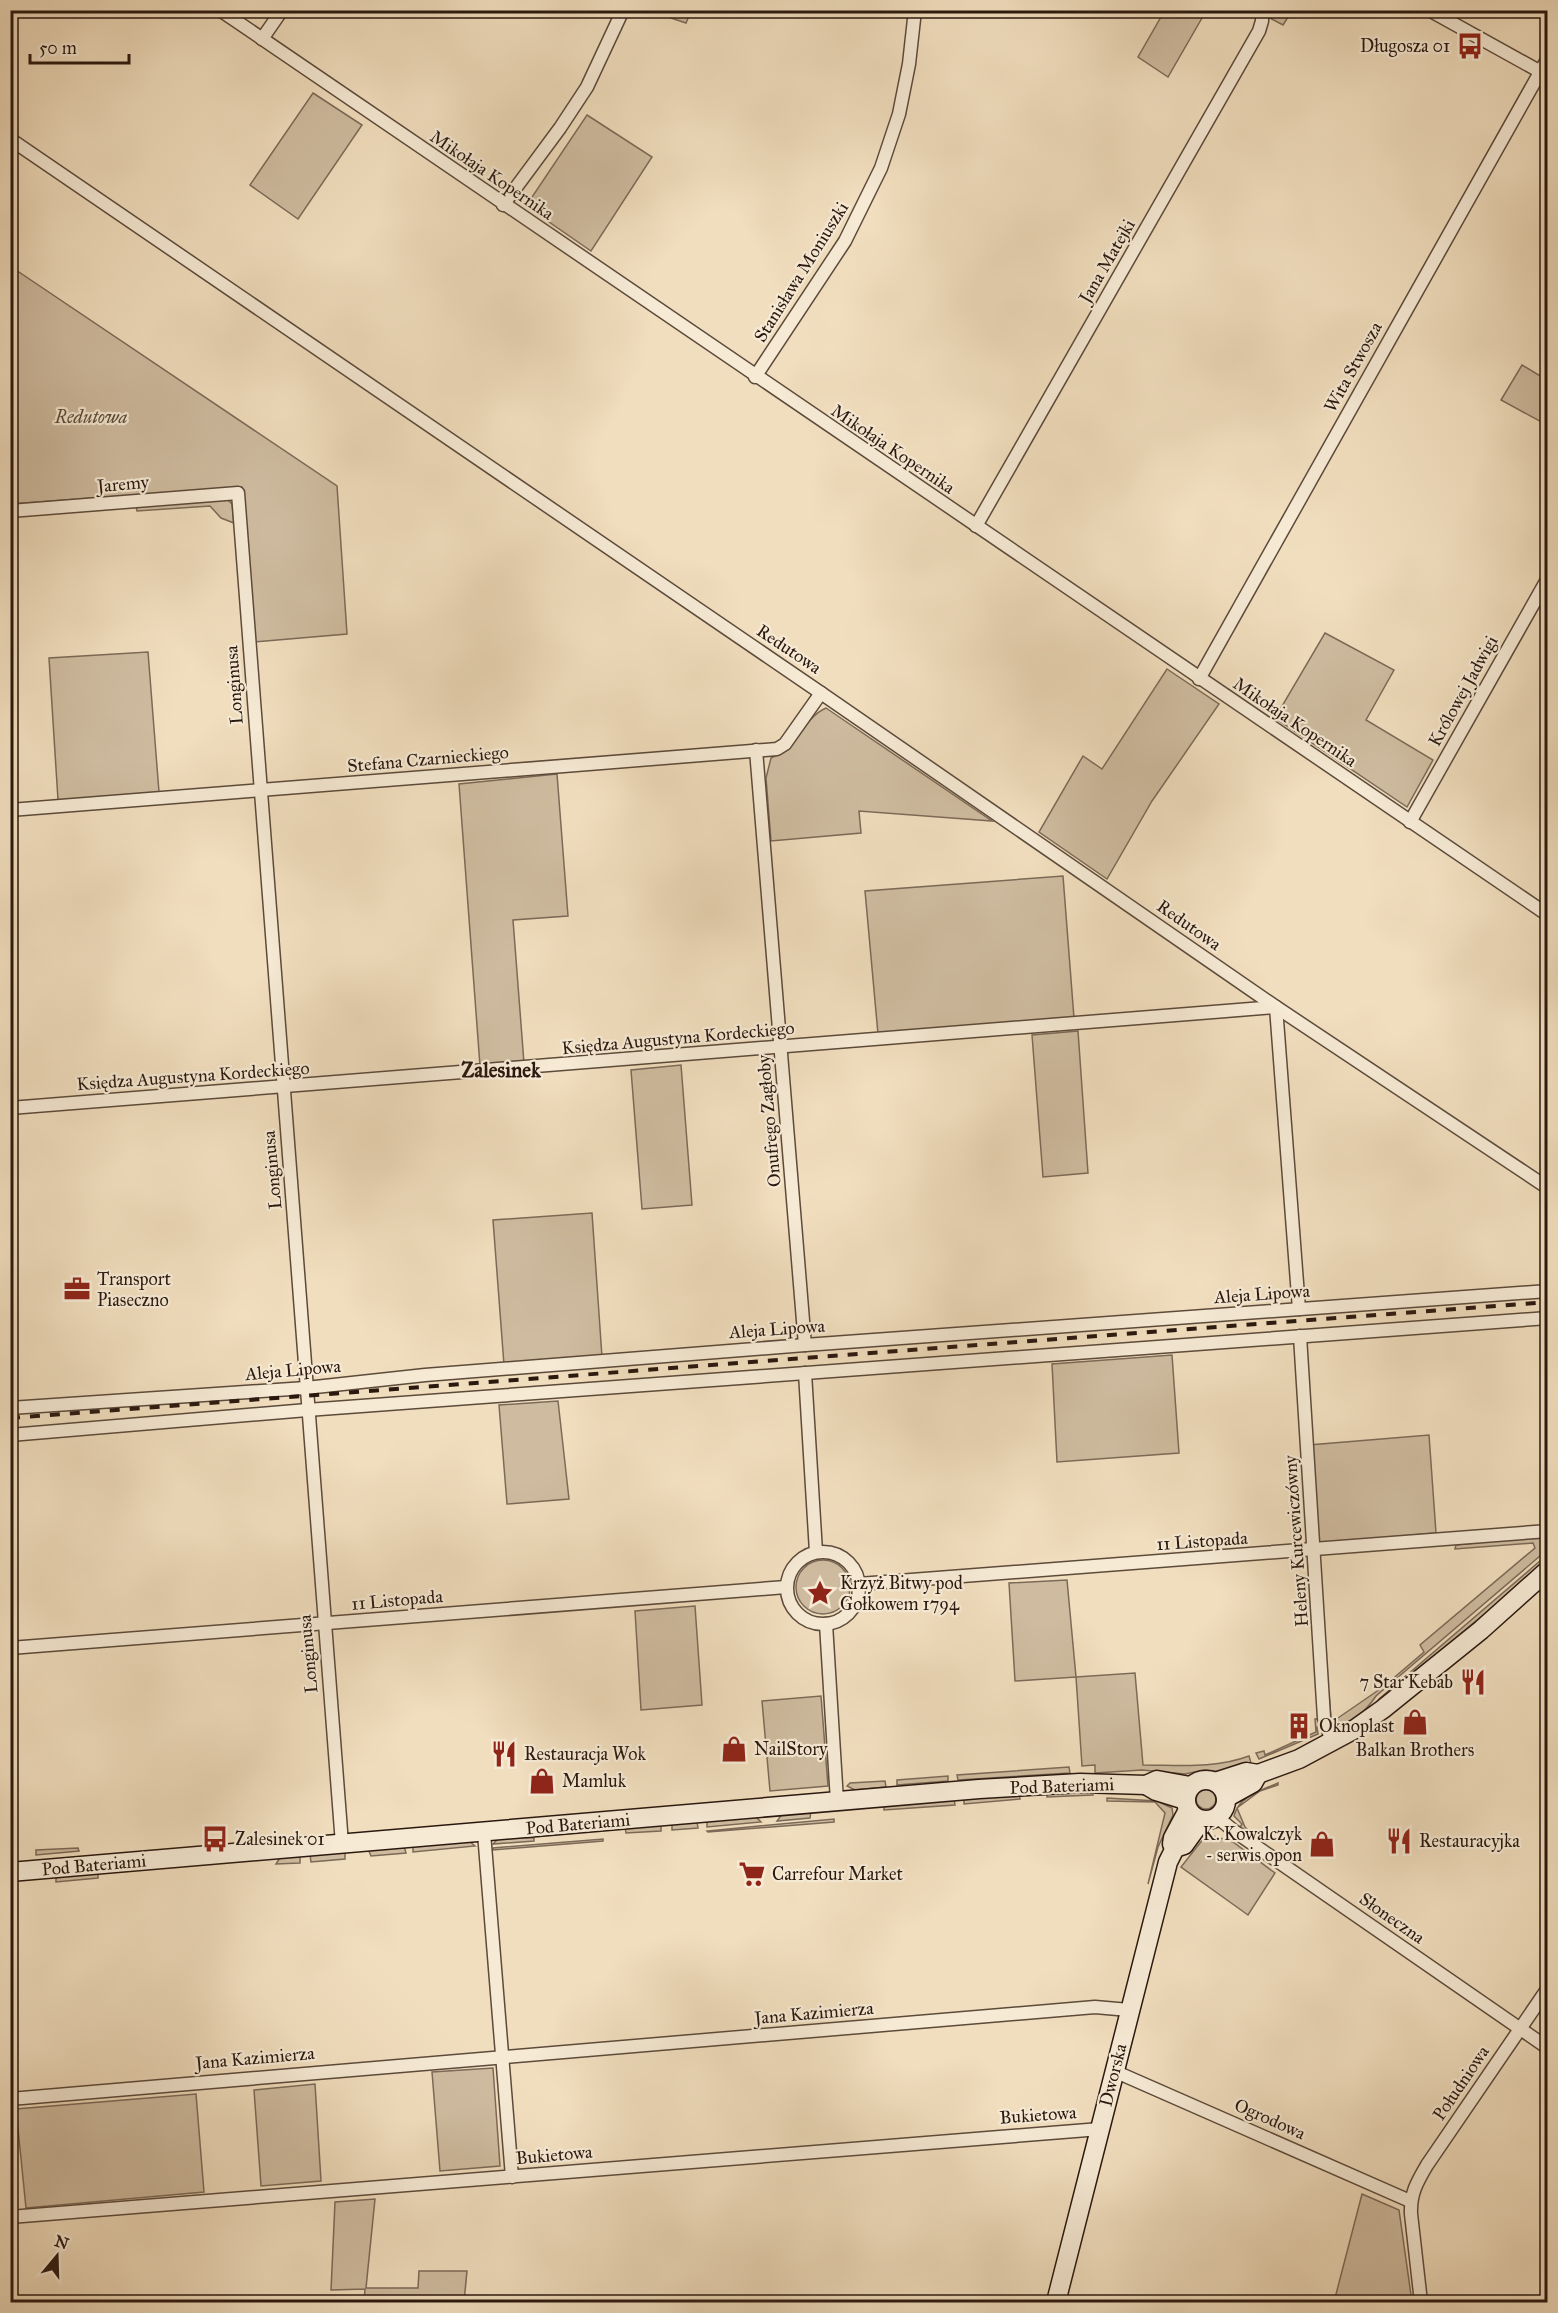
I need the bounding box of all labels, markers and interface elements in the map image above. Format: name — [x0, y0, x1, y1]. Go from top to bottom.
scale bar — [30, 27, 129, 65]
bus stop icon: Długosza 01 — [1455, 31, 1485, 61]
place label: Długosza 01 — [1360, 35, 1450, 58]
text: 50 m — [39, 37, 77, 59]
street label: Mikołaja Kopernika — [426, 125, 558, 225]
street label: Stanisława Moniuszki — [749, 198, 853, 346]
street label: Jana Matejki — [1073, 215, 1141, 309]
street label: Wita Stwosza — [1319, 318, 1387, 416]
street label: Mikołaja Kopernika — [827, 399, 959, 499]
park label: Redutowa — [54, 406, 128, 428]
street label: Jaremy — [94, 471, 150, 498]
street label: Redutowa — [752, 619, 826, 679]
street label: Królowej Jadwigi — [1423, 632, 1503, 751]
street label: Longinusa — [220, 644, 249, 725]
street label: Mikołaja Kopernika — [1229, 672, 1361, 772]
street label: Stefana Czarnieckiego — [346, 741, 510, 778]
street label: Redutowa — [1153, 895, 1226, 955]
street label: Księdza Augustyna Kordeckiego — [561, 1017, 795, 1060]
street label: Onufrego Zagłoby — [752, 1053, 787, 1188]
street label: Księdza Augustyna Kordeckiego — [76, 1057, 310, 1096]
district label: Zalesinek — [461, 1057, 542, 1083]
street label: Longinusa — [258, 1129, 287, 1210]
place label: Transport Piaseczno — [97, 1268, 171, 1311]
office icon: Transport Piaseczno — [62, 1274, 92, 1304]
street label: Aleja Lipowa — [1212, 1280, 1311, 1308]
street label: Aleja Lipowa — [727, 1315, 826, 1343]
street label: Aleja Lipowa — [243, 1355, 342, 1385]
street label: Heleny Kurcewiczówny — [1279, 1454, 1313, 1628]
street label: 11 Listopada — [1155, 1527, 1249, 1555]
place label: Krzyż Bitwy pod Gołkowem 1794 — [840, 1572, 963, 1615]
place icon: Krzyż Bitwy pod Gołkowem 1794 — [805, 1578, 835, 1608]
street label: 11 Listopada — [350, 1585, 444, 1615]
street label: Longinusa — [294, 1613, 323, 1694]
restaurant icon: 7 Star Kebab — [1458, 1667, 1488, 1697]
place label: 7 Star Kebab — [1359, 1671, 1453, 1693]
shop icon: Balkan Brothers — [1400, 1707, 1430, 1737]
building icon: Oknoplast — [1284, 1711, 1314, 1741]
place label: Oknoplast — [1319, 1715, 1395, 1737]
shop icon: NailStory — [719, 1734, 749, 1764]
place label: NailStory — [754, 1738, 828, 1760]
restaurant icon: Restauracja Wok — [489, 1739, 519, 1769]
place label: Balkan Brothers — [1356, 1739, 1474, 1761]
place label: Restauracja Wok — [524, 1743, 646, 1765]
shop icon: Mamluk — [527, 1766, 557, 1796]
place label: Mamluk — [562, 1770, 627, 1792]
street label: Pod Bateriami — [1009, 1773, 1115, 1799]
street label: Pod Bateriami — [525, 1808, 631, 1840]
place label: K. Kowalczyk - serwis opon — [1203, 1823, 1303, 1866]
bus stop icon: Zalesinek 01 — [200, 1824, 230, 1854]
restaurant icon: Restauracyjka — [1384, 1826, 1414, 1856]
place label: Zalesinek 01 — [235, 1828, 325, 1850]
shop icon: K. Kowalczyk - serwis opon — [1307, 1829, 1337, 1859]
place label: Restauracyjka — [1419, 1830, 1520, 1852]
street label: Pod Bateriami — [41, 1849, 147, 1881]
supermarket icon: Carrefour Market — [737, 1859, 767, 1889]
place label: Carrefour Market — [772, 1863, 904, 1885]
street label: Słoneczna — [1355, 1888, 1429, 1949]
street label: Jana Kazimierza — [752, 1997, 875, 2030]
street label: Dworska — [1095, 2041, 1132, 2109]
street label: Południowa — [1428, 2041, 1494, 2125]
street label: Jana Kazimierza — [193, 2042, 316, 2075]
street label: Ogrodowa — [1231, 2094, 1309, 2145]
street label: Bukietowa — [999, 2101, 1078, 2129]
street label: Bukietowa — [515, 2141, 594, 2169]
north arrow — [27, 2226, 87, 2286]
text: N — [52, 2231, 72, 2254]

